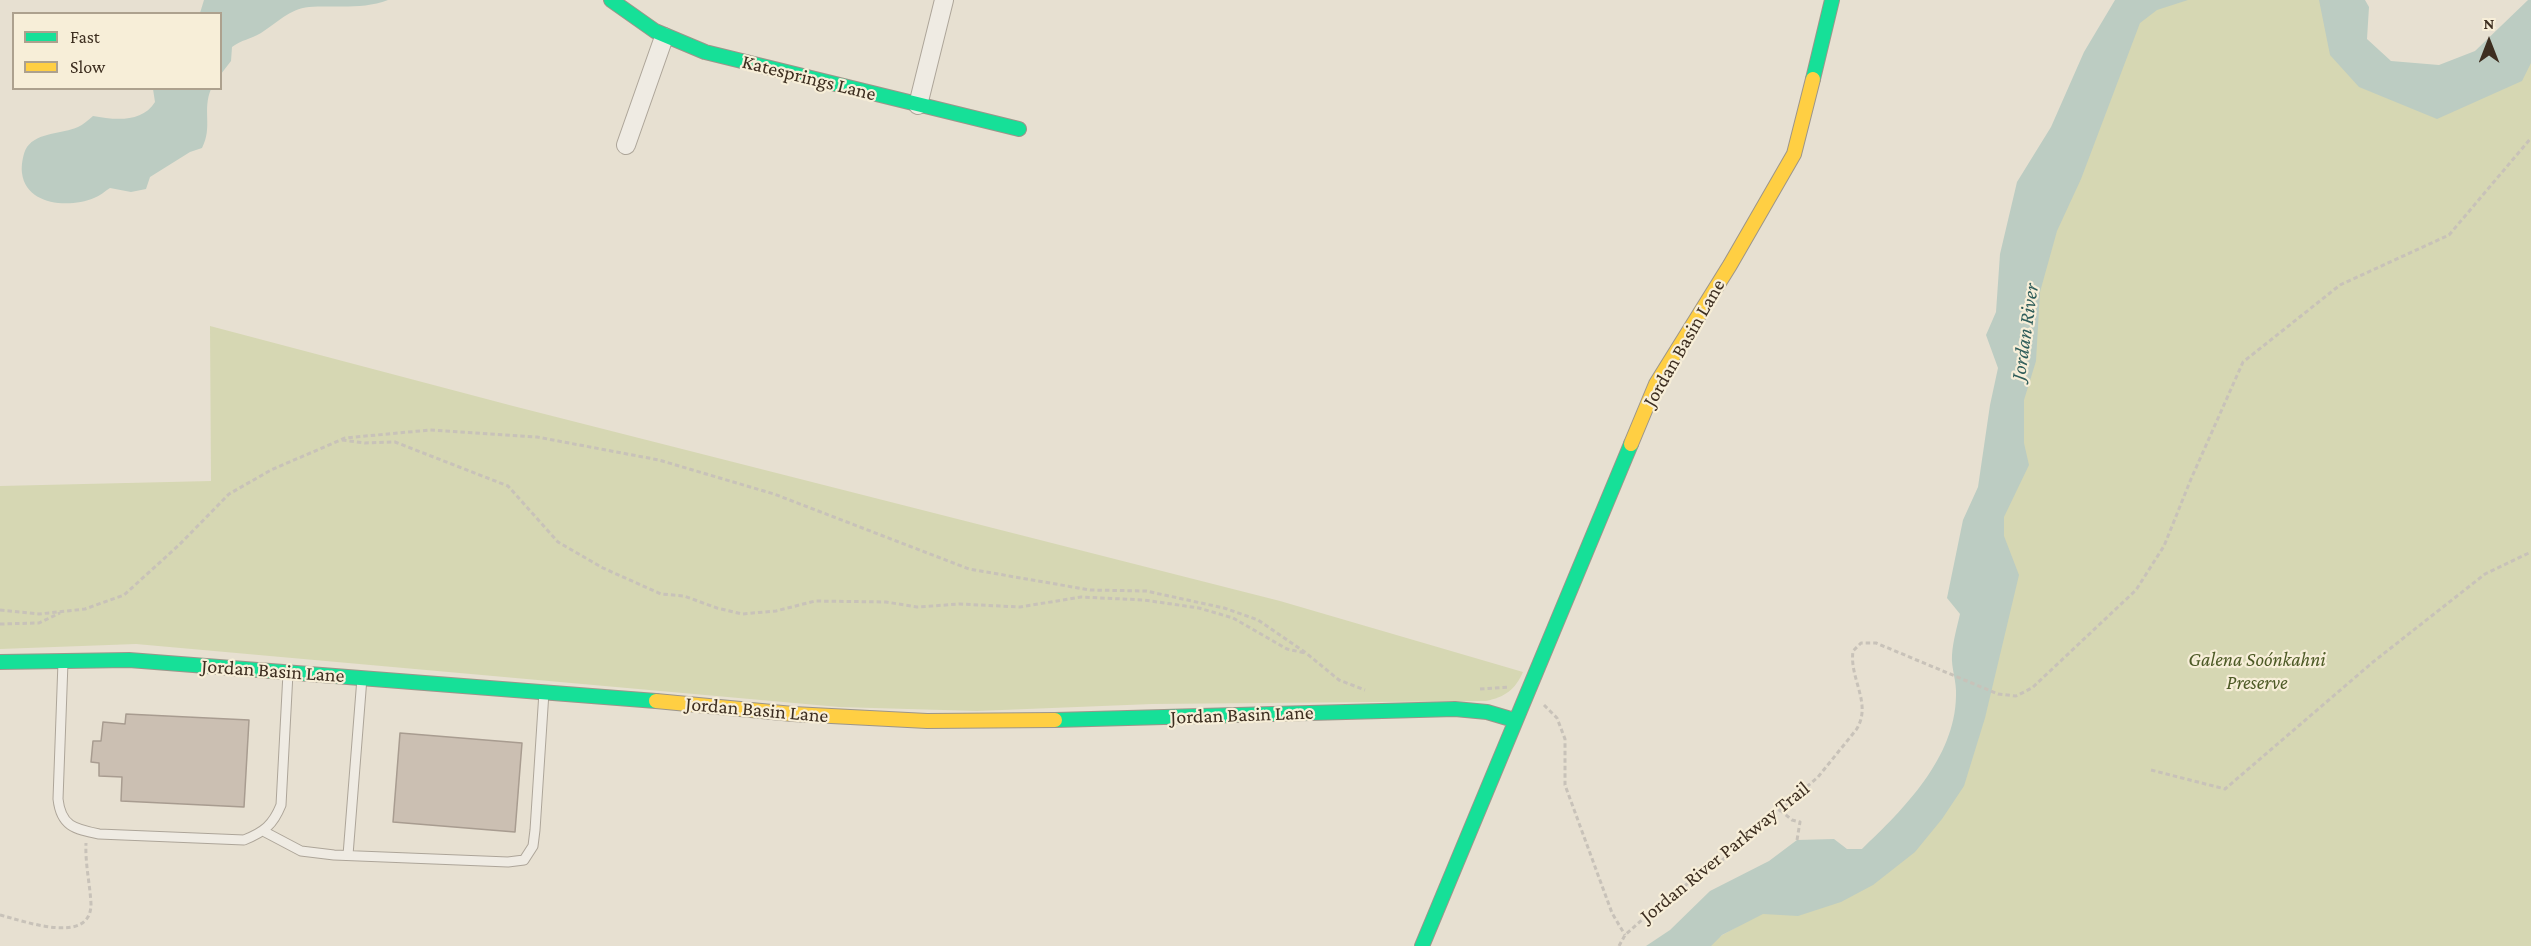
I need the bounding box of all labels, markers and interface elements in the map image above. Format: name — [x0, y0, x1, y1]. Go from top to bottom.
legend — [12, 12, 222, 90]
north arrow — [2459, 12, 2519, 72]
text: N — [2484, 15, 2494, 32]
text: Fast — [70, 27, 100, 47]
street label: Katesprings Lane — [740, 50, 878, 106]
text: Slow — [70, 57, 105, 77]
street label: Jordan Basin Lane — [1638, 275, 1730, 411]
water label: Jordan River — [2006, 282, 2044, 382]
park label: Galena Soónkahni Preserve — [2188, 648, 2326, 695]
street label: Jordan Basin Lane — [201, 654, 345, 688]
street label: Jordan Basin Lane — [685, 692, 829, 728]
street label: Jordan Basin Lane — [1170, 701, 1314, 729]
street label: Jordan River Parkway Trail — [1635, 776, 1815, 928]

